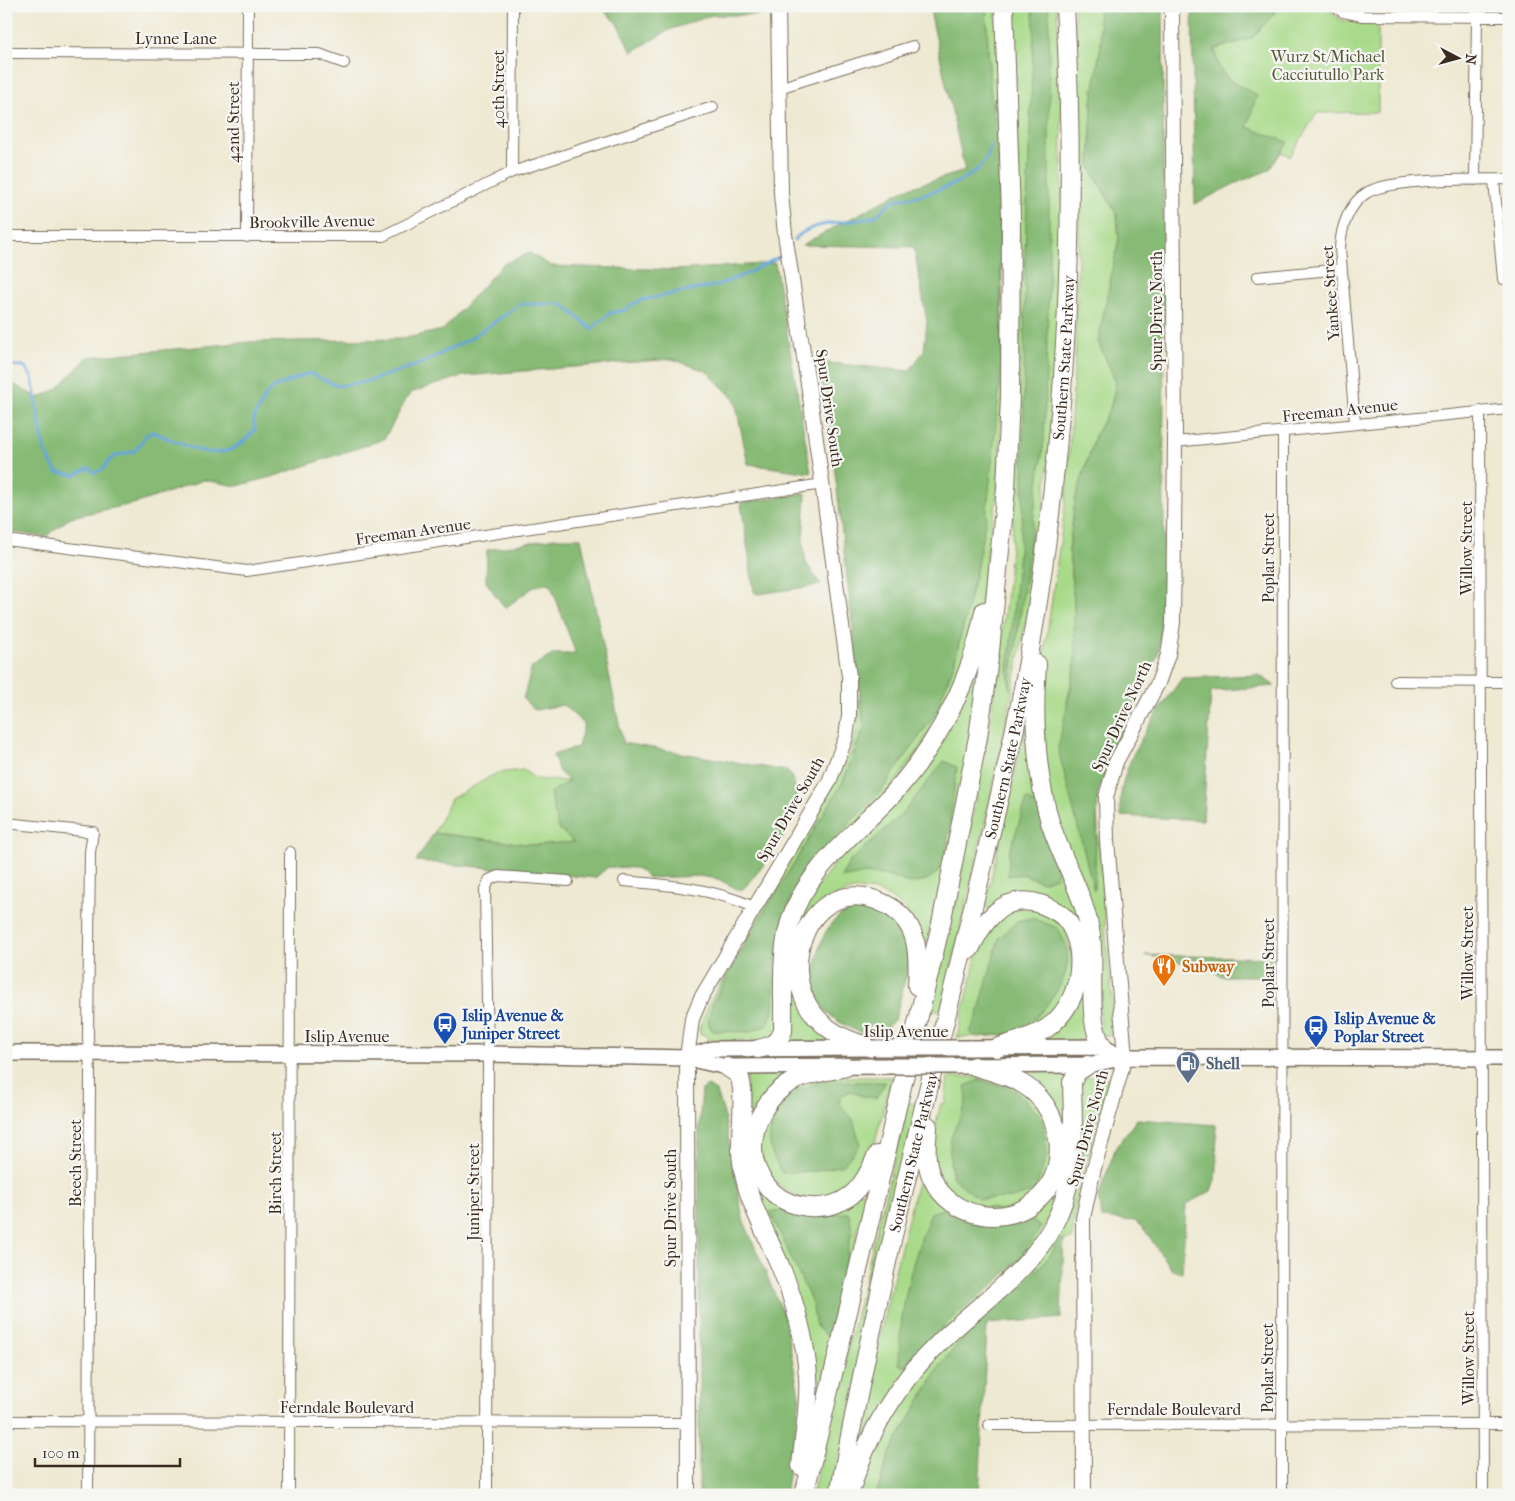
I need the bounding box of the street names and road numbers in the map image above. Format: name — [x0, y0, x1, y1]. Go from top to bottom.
street label: Lynne Lane — [135, 29, 217, 48]
street label: 40th Street — [489, 49, 508, 128]
street label: 42nd Street — [224, 81, 243, 163]
street label: Brookville Avenue — [249, 211, 375, 232]
street label: Yankee Street — [1318, 244, 1343, 342]
street label: Spur Drive North — [1147, 251, 1166, 371]
street label: Southern State Parkway — [1049, 274, 1078, 441]
street label: Spur Drive South — [812, 348, 847, 468]
street label: Freeman Avenue — [1281, 395, 1399, 426]
street label: Willow Street — [1457, 500, 1476, 596]
street label: Poplar Street — [1259, 513, 1278, 603]
street label: Freeman Avenue — [354, 514, 472, 549]
street label: Spur Drive North — [1087, 658, 1155, 775]
street label: Southern State Parkway — [981, 675, 1035, 841]
street label: Spur Drive South — [753, 753, 828, 865]
street label: Willow Street — [1458, 905, 1477, 1001]
street label: Poplar Street — [1259, 918, 1278, 1008]
street label: Islip Avenue — [864, 1022, 949, 1041]
street label: Islip Avenue — [305, 1027, 390, 1046]
street label: Spur Drive North — [1063, 1068, 1112, 1189]
street label: Southern State Parkway — [885, 1069, 942, 1234]
street label: Beech Street — [66, 1119, 85, 1207]
street label: Birch Street — [266, 1131, 285, 1215]
street label: Juniper Street — [464, 1143, 483, 1243]
street label: Spur Drive South — [661, 1149, 680, 1267]
street label: Willow Street — [1459, 1310, 1478, 1406]
street label: Poplar Street — [1258, 1323, 1277, 1413]
street label: Ferndale Boulevard — [280, 1398, 414, 1417]
street label: Ferndale Boulevard — [1107, 1400, 1241, 1419]

